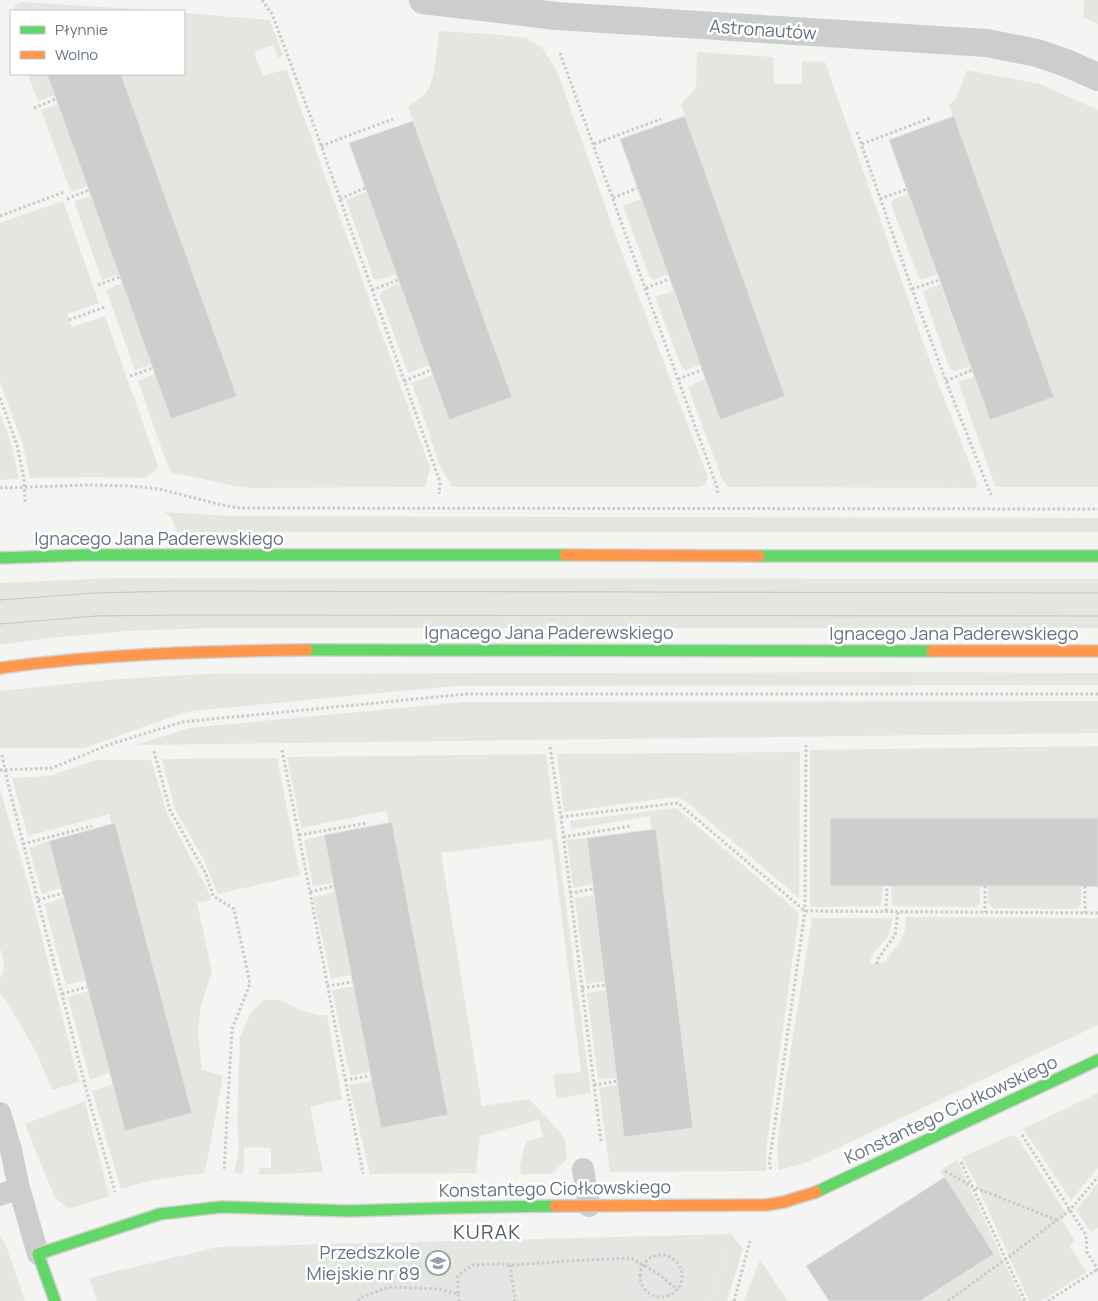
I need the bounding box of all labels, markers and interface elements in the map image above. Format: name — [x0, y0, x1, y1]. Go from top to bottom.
legend — [10, 10, 185, 75]
street label: Astronautów — [709, 13, 818, 45]
text: Płynnie — [55, 19, 108, 40]
text: Wolno — [55, 44, 98, 65]
street label: Ignacego Jana Paderewskiego — [34, 526, 284, 550]
street label: Ignacego Jana Paderewskiego — [424, 620, 674, 644]
street label: Ignacego Jana Paderewskiego — [829, 621, 1079, 645]
street label: Konstantego Ciołkowskiego — [840, 1049, 1061, 1169]
street label: Konstantego Ciołkowskiego — [439, 1174, 671, 1202]
district label: KURAK — [453, 1218, 521, 1245]
place label: Przedszkole Miejskie nr 89 — [307, 1240, 420, 1285]
school or university icon: Przedszkole Miejskie nr 89 — [425, 1250, 451, 1276]

